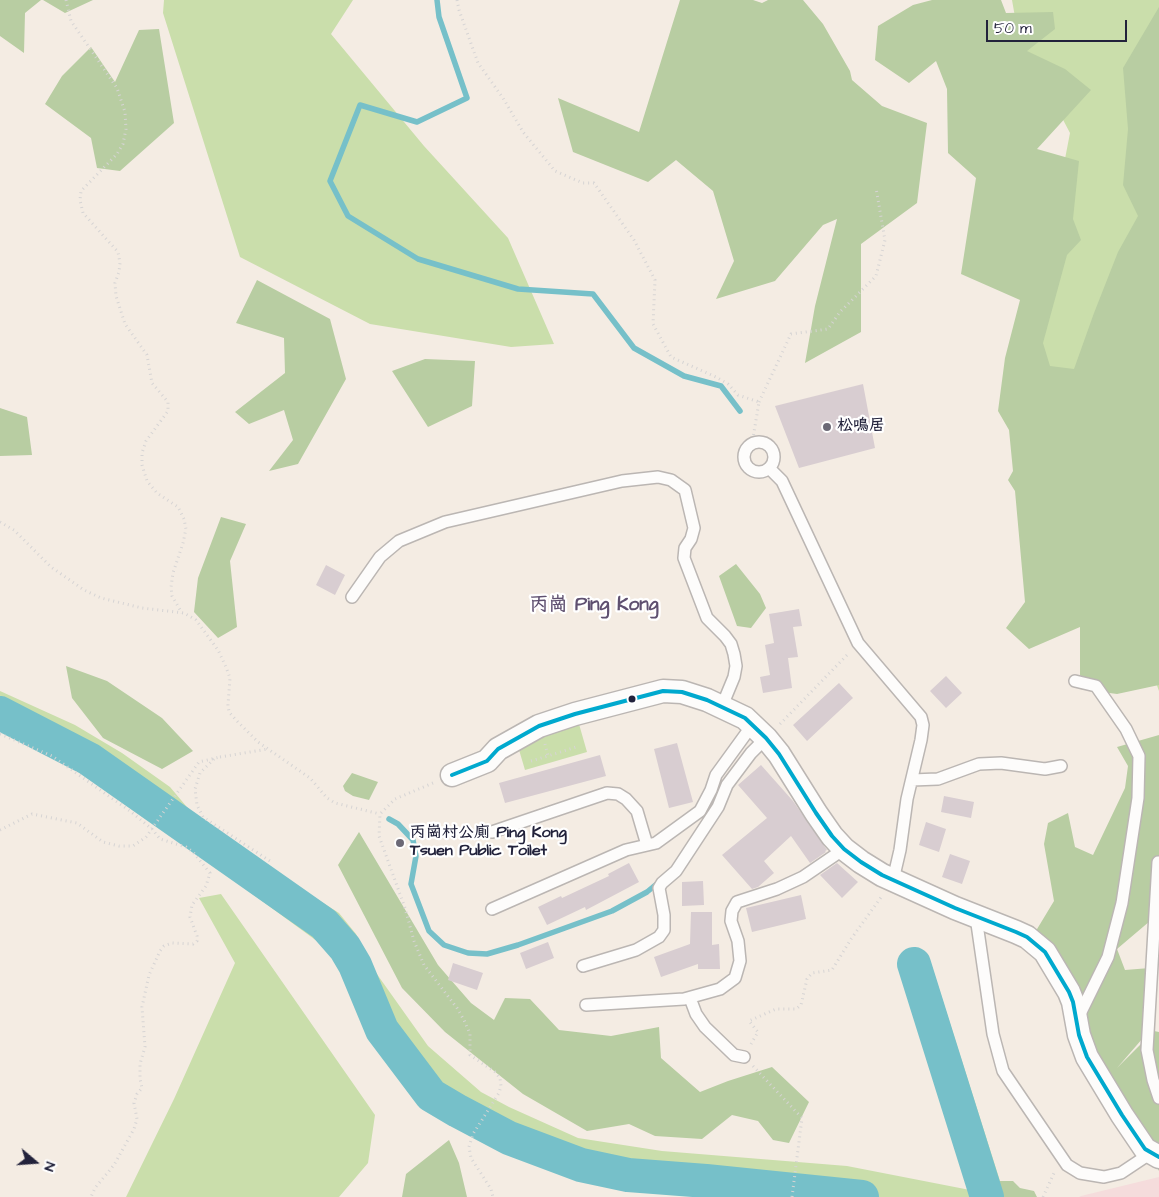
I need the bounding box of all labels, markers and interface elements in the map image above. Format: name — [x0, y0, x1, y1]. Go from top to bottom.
scale bar — [989, 10, 1130, 42]
text: 50 m — [994, 18, 1032, 39]
place label: 松鳴居 — [837, 417, 885, 437]
marker: 松鳴居 — [821, 421, 833, 433]
district label: 丙崗 Ping Kong — [530, 595, 658, 617]
unlabelled marker — [627, 694, 637, 704]
place label: 丙崗村公廁 Ping Kong Tsuen Public Toilet — [410, 824, 567, 862]
marker: 丙崗村公廁 Ping Kong Tsuen Public Toilet — [394, 837, 406, 849]
north arrow — [10, 1137, 60, 1187]
text: N — [38, 1159, 60, 1174]

